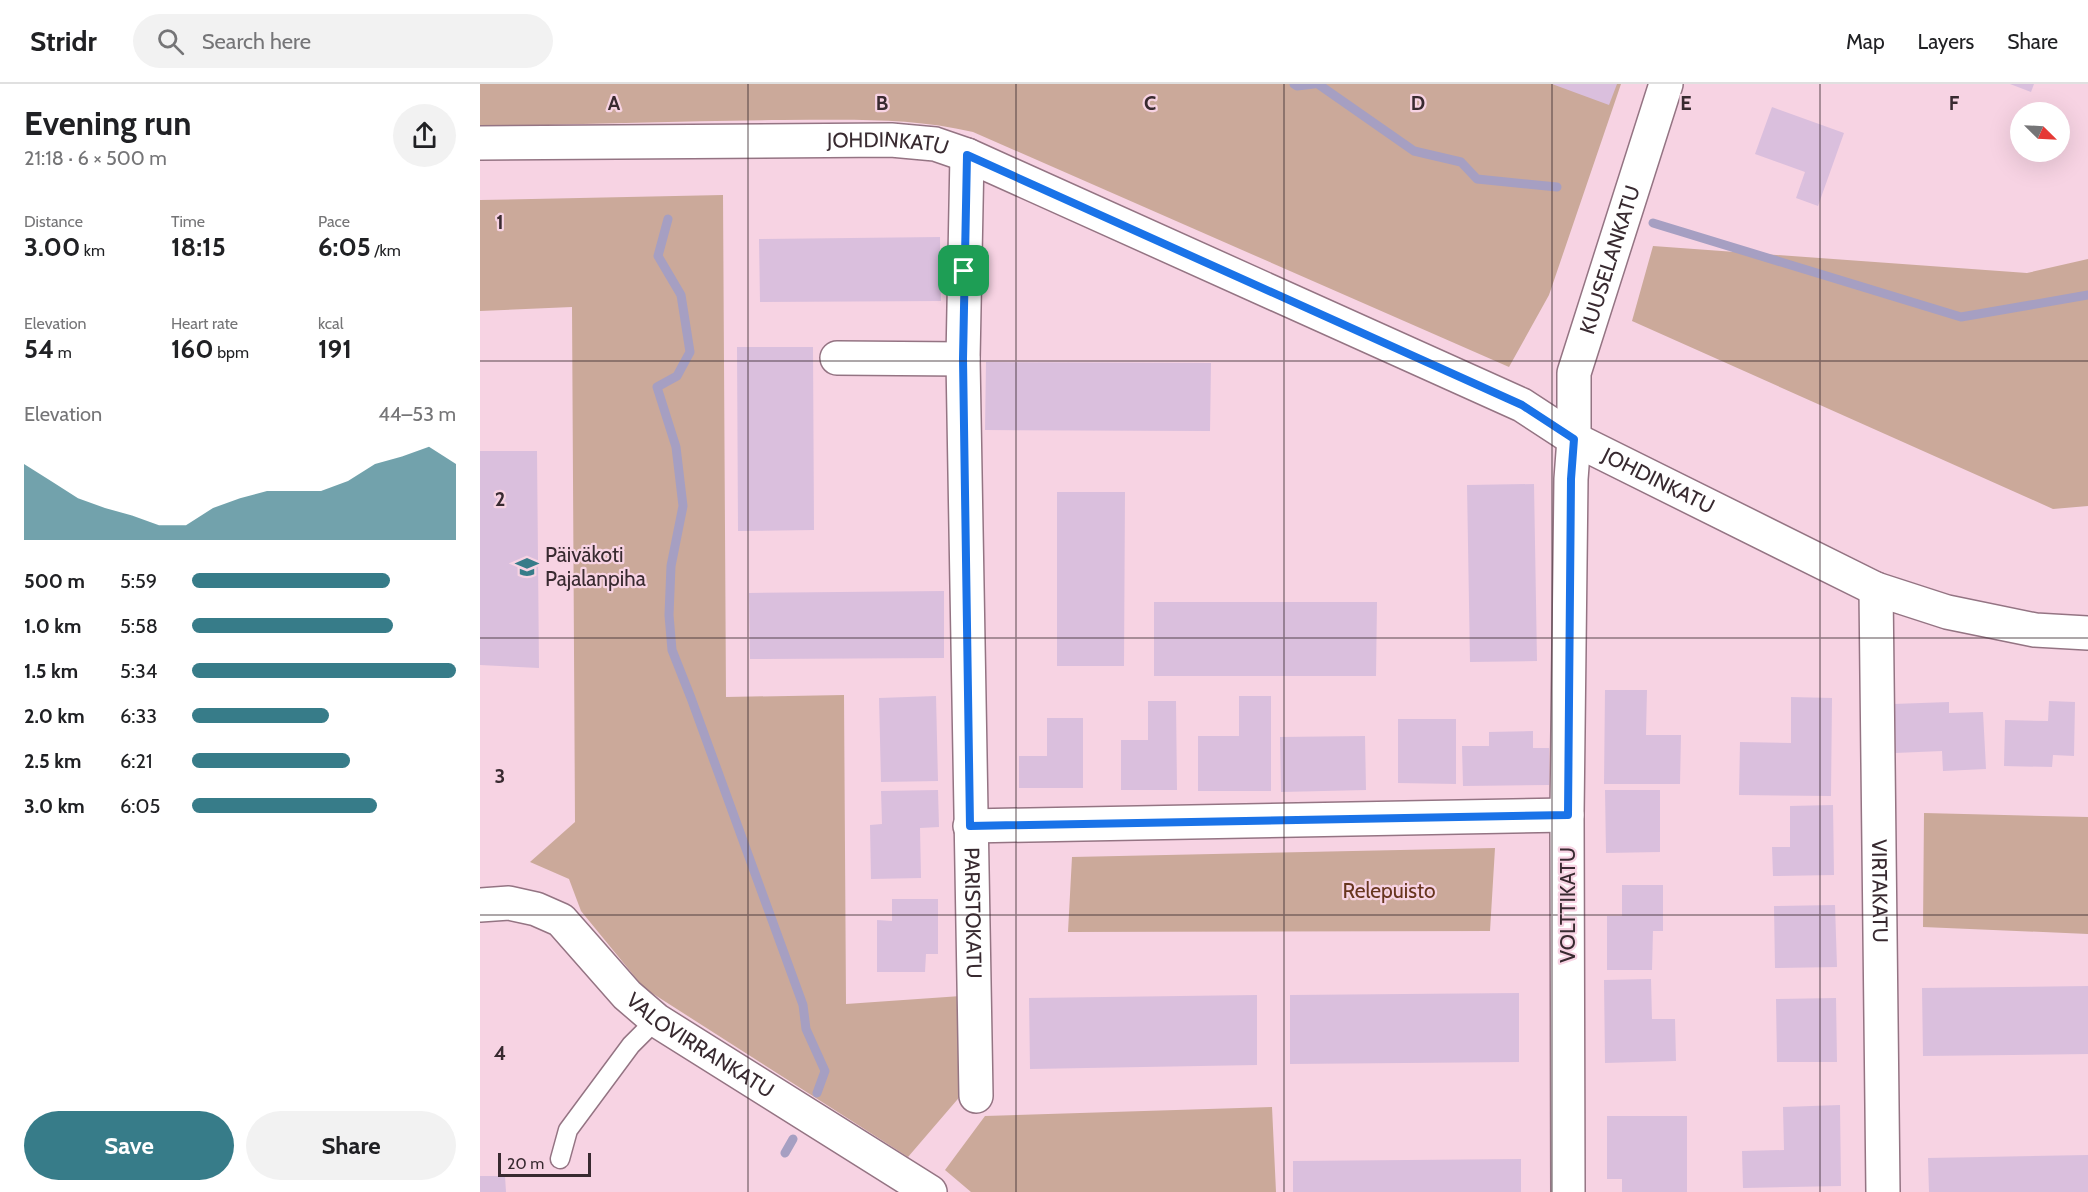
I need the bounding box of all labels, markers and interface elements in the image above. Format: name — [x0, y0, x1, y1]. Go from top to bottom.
search box — [133, 14, 553, 68]
text: Stridr — [30, 24, 97, 58]
icon: search — [154, 25, 187, 58]
text: Search here — [202, 28, 311, 55]
text: Map — [1846, 29, 1885, 54]
text: Layers — [1918, 29, 1974, 54]
text: Share — [2007, 29, 2058, 54]
text: A — [608, 91, 621, 115]
text: B — [876, 91, 888, 115]
text: C — [1144, 91, 1156, 115]
text: D — [1411, 91, 1425, 115]
text: E — [1680, 91, 1692, 115]
text: F — [1949, 91, 1960, 115]
north arrow — [2010, 102, 2070, 162]
map controls — [2010, 102, 2070, 162]
text: Evening run — [24, 103, 191, 143]
button: share — [393, 104, 456, 167]
street label: JOHDINKATU — [826, 126, 952, 160]
text: 21:18 · 6 × 500 m — [24, 146, 167, 170]
street label: KUUSELANKATU — [1574, 182, 1645, 337]
text: 1 — [496, 210, 504, 234]
text: Distance — [24, 212, 83, 231]
text: Time — [171, 212, 205, 231]
text: Pace — [318, 212, 350, 231]
text: 3.00 — [24, 231, 80, 263]
text: 18:15 — [171, 231, 226, 263]
text: 6:05 — [318, 231, 371, 263]
text: km — [80, 241, 105, 260]
text: /km — [371, 241, 401, 260]
pin — [938, 245, 989, 296]
icon: arrive — [947, 254, 980, 287]
text: Elevation — [24, 314, 87, 333]
text: Heart rate — [171, 314, 238, 333]
text: kcal — [318, 314, 344, 333]
text: 54 — [24, 333, 54, 365]
text: 160 — [171, 333, 214, 365]
text: 191 — [318, 333, 352, 365]
text: m — [54, 343, 72, 362]
text: bpm — [214, 343, 249, 362]
text: Elevation — [24, 402, 102, 426]
text: 44–53 m — [378, 402, 456, 426]
street label: JOHDINKATU — [1597, 442, 1719, 519]
text: 2 — [495, 487, 505, 511]
place label: Päiväkoti Pajalanpiha — [545, 542, 646, 592]
school or university icon: Päiväkoti Pajalanpiha — [514, 554, 540, 580]
text: 500 m — [24, 569, 85, 593]
text: 5:59 — [120, 569, 157, 593]
text: 1.0 km — [24, 614, 81, 638]
text: 5:58 — [120, 614, 158, 638]
text: 1.5 km — [24, 659, 78, 683]
text: 5:34 — [120, 659, 157, 683]
text: 2.0 km — [24, 704, 85, 728]
text: 6:33 — [120, 704, 157, 728]
text: 2.5 km — [24, 749, 81, 773]
text: 6:21 — [120, 749, 153, 773]
text: 3 — [495, 764, 505, 788]
text: 3.0 km — [24, 794, 85, 818]
text: 6:05 — [120, 794, 160, 818]
street label: VIRTAKATU — [1867, 839, 1893, 943]
street label: PARISTOKATU — [960, 847, 987, 979]
street label: VOLTTIKATU — [1555, 847, 1580, 963]
park label: Relepuisto — [1342, 878, 1436, 903]
street label: VALOVIRRANKATU — [621, 987, 779, 1103]
text: 4 — [494, 1041, 506, 1065]
button: Save — [24, 1111, 234, 1180]
button: Share — [246, 1111, 456, 1180]
scale bar — [498, 1150, 591, 1178]
text: 20 m — [507, 1154, 544, 1173]

